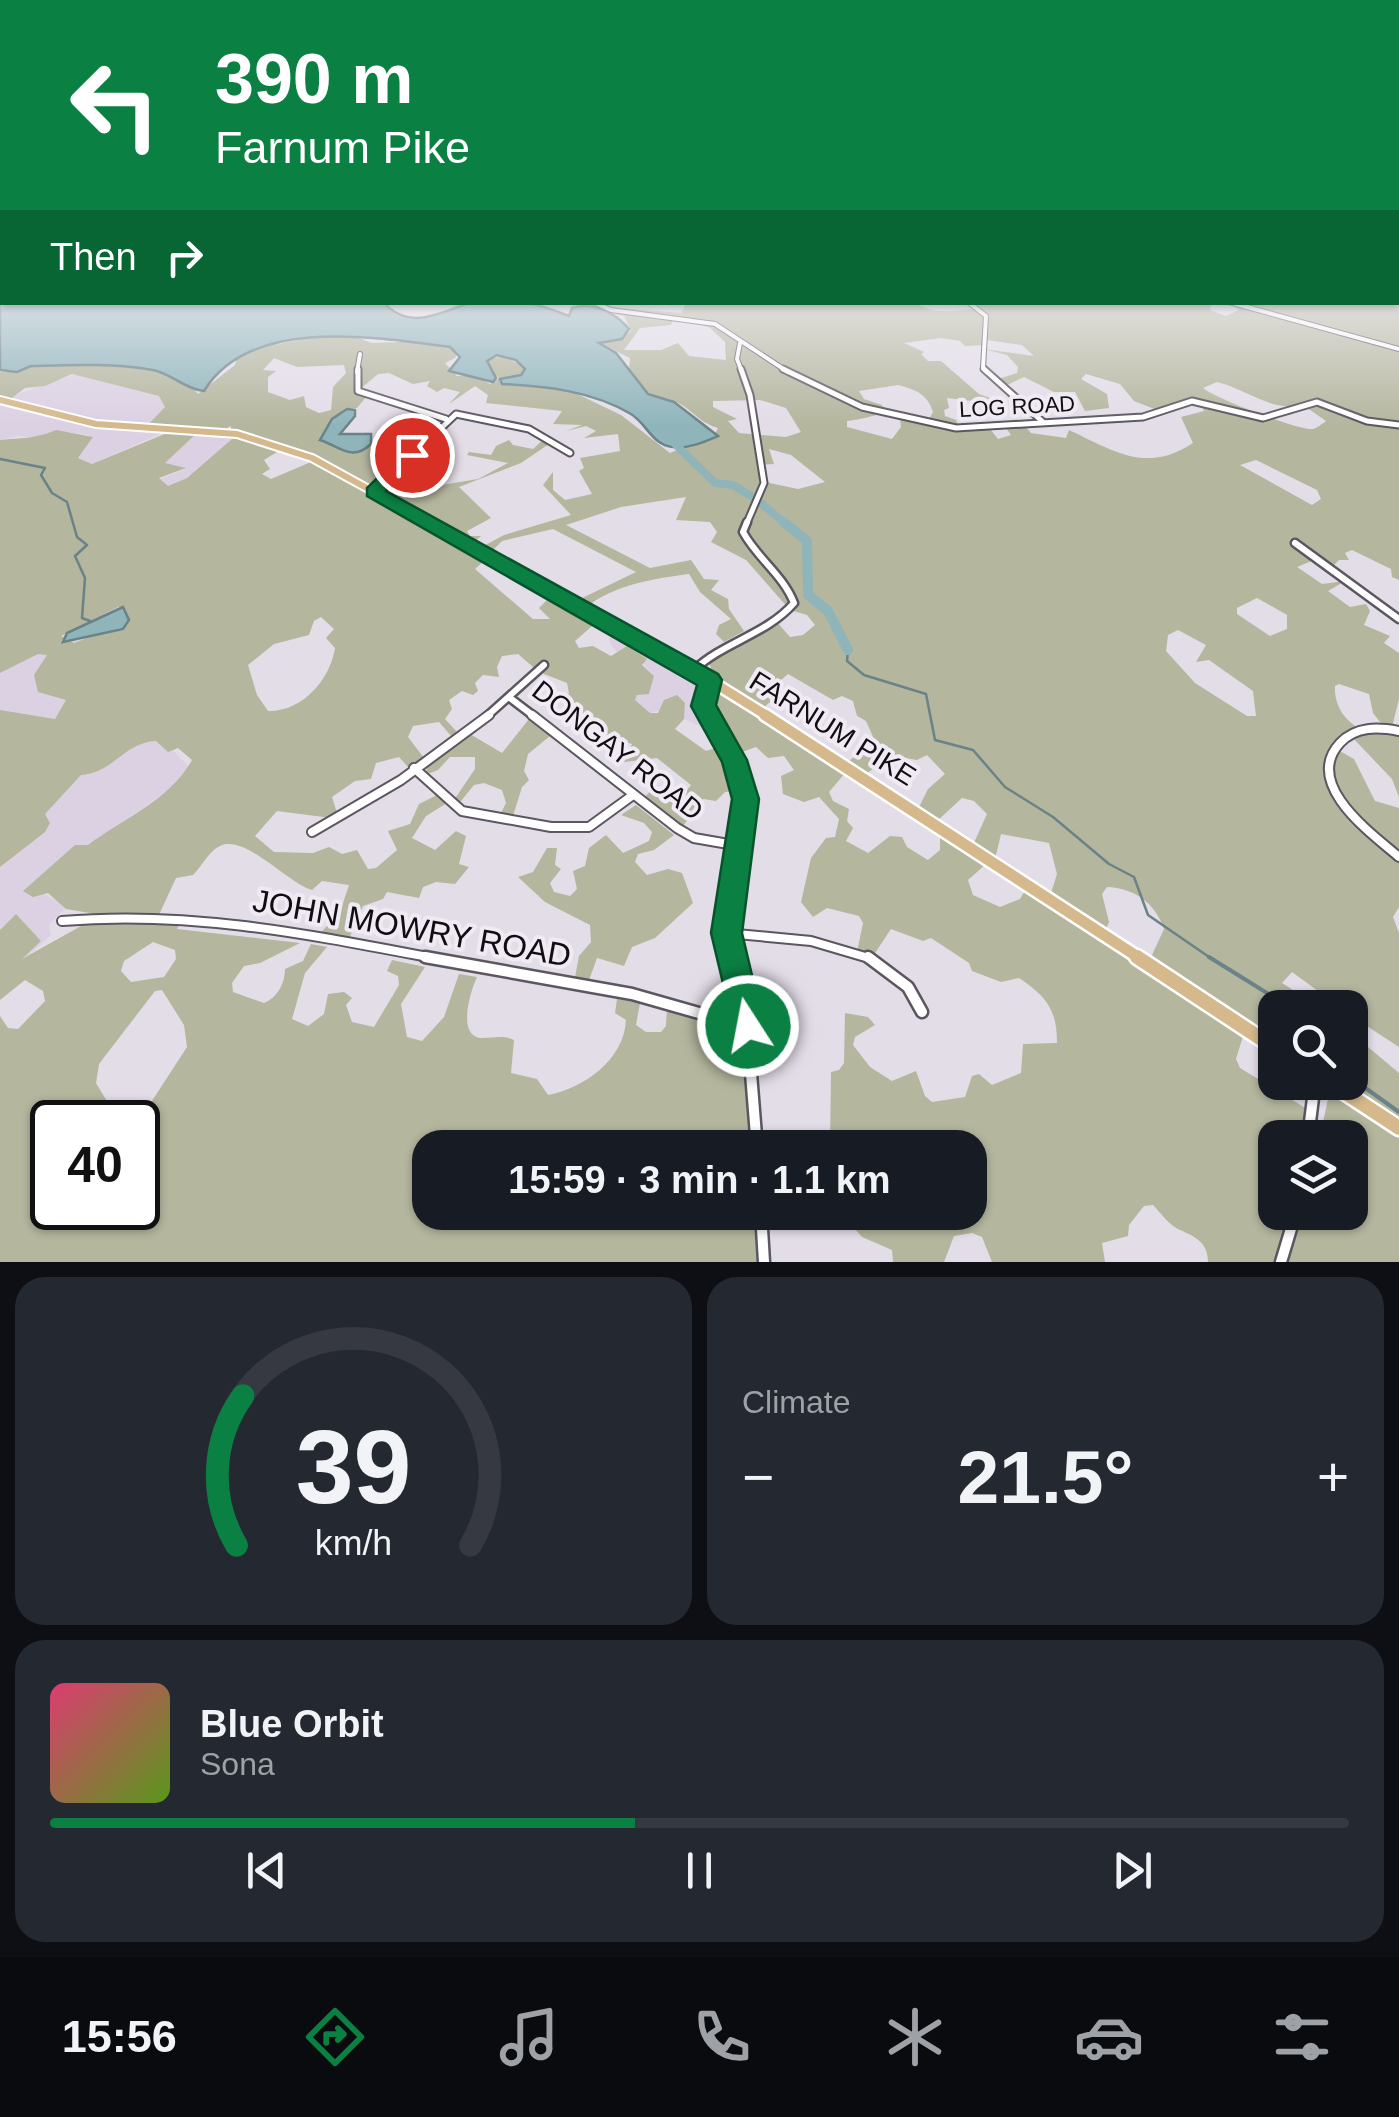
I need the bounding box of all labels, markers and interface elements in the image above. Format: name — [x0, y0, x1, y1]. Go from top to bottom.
icon: left — [50, 40, 180, 170]
text: 390 m — [215, 40, 413, 118]
text: Farnum Pike — [215, 122, 470, 173]
icon: right — [157, 230, 212, 285]
text: Then — [50, 236, 137, 278]
street label: LOG ROAD — [958, 391, 1076, 422]
pin — [370, 413, 455, 498]
icon: arrive — [385, 428, 440, 483]
street label: FARNUM PIKE — [744, 665, 921, 792]
street label: DONGAY ROAD — [526, 674, 709, 826]
street label: JOHN MOWRY ROAD — [250, 882, 574, 974]
position arrow — [696, 974, 800, 1078]
map controls — [1258, 990, 1368, 1230]
button: search — [1258, 990, 1368, 1100]
speed limit sign: 40 — [30, 1100, 160, 1230]
button: layers — [1258, 1120, 1368, 1230]
text: 15:59 · 3 min · 1.1 km — [508, 1159, 891, 1201]
text: Climate — [742, 1384, 850, 1420]
text: 39 — [296, 1409, 411, 1525]
text: 21.5° — [958, 1435, 1133, 1519]
text: − — [742, 1446, 774, 1508]
text: + — [1317, 1446, 1349, 1508]
text: km/h — [315, 1523, 392, 1563]
text: Blue Orbit — [200, 1703, 384, 1745]
text: Sona — [200, 1746, 275, 1782]
icon: previous — [239, 1843, 294, 1898]
icon: pause — [672, 1843, 727, 1898]
icon: next — [1105, 1843, 1160, 1898]
icon: directions — [300, 2002, 370, 2072]
icon: music — [494, 2002, 564, 2072]
icon: phone — [687, 2002, 757, 2072]
icon: climate — [880, 2002, 950, 2072]
icon: car — [1074, 2002, 1144, 2072]
icon: filters — [1267, 2002, 1337, 2072]
text: 15:56 — [62, 2011, 177, 2062]

